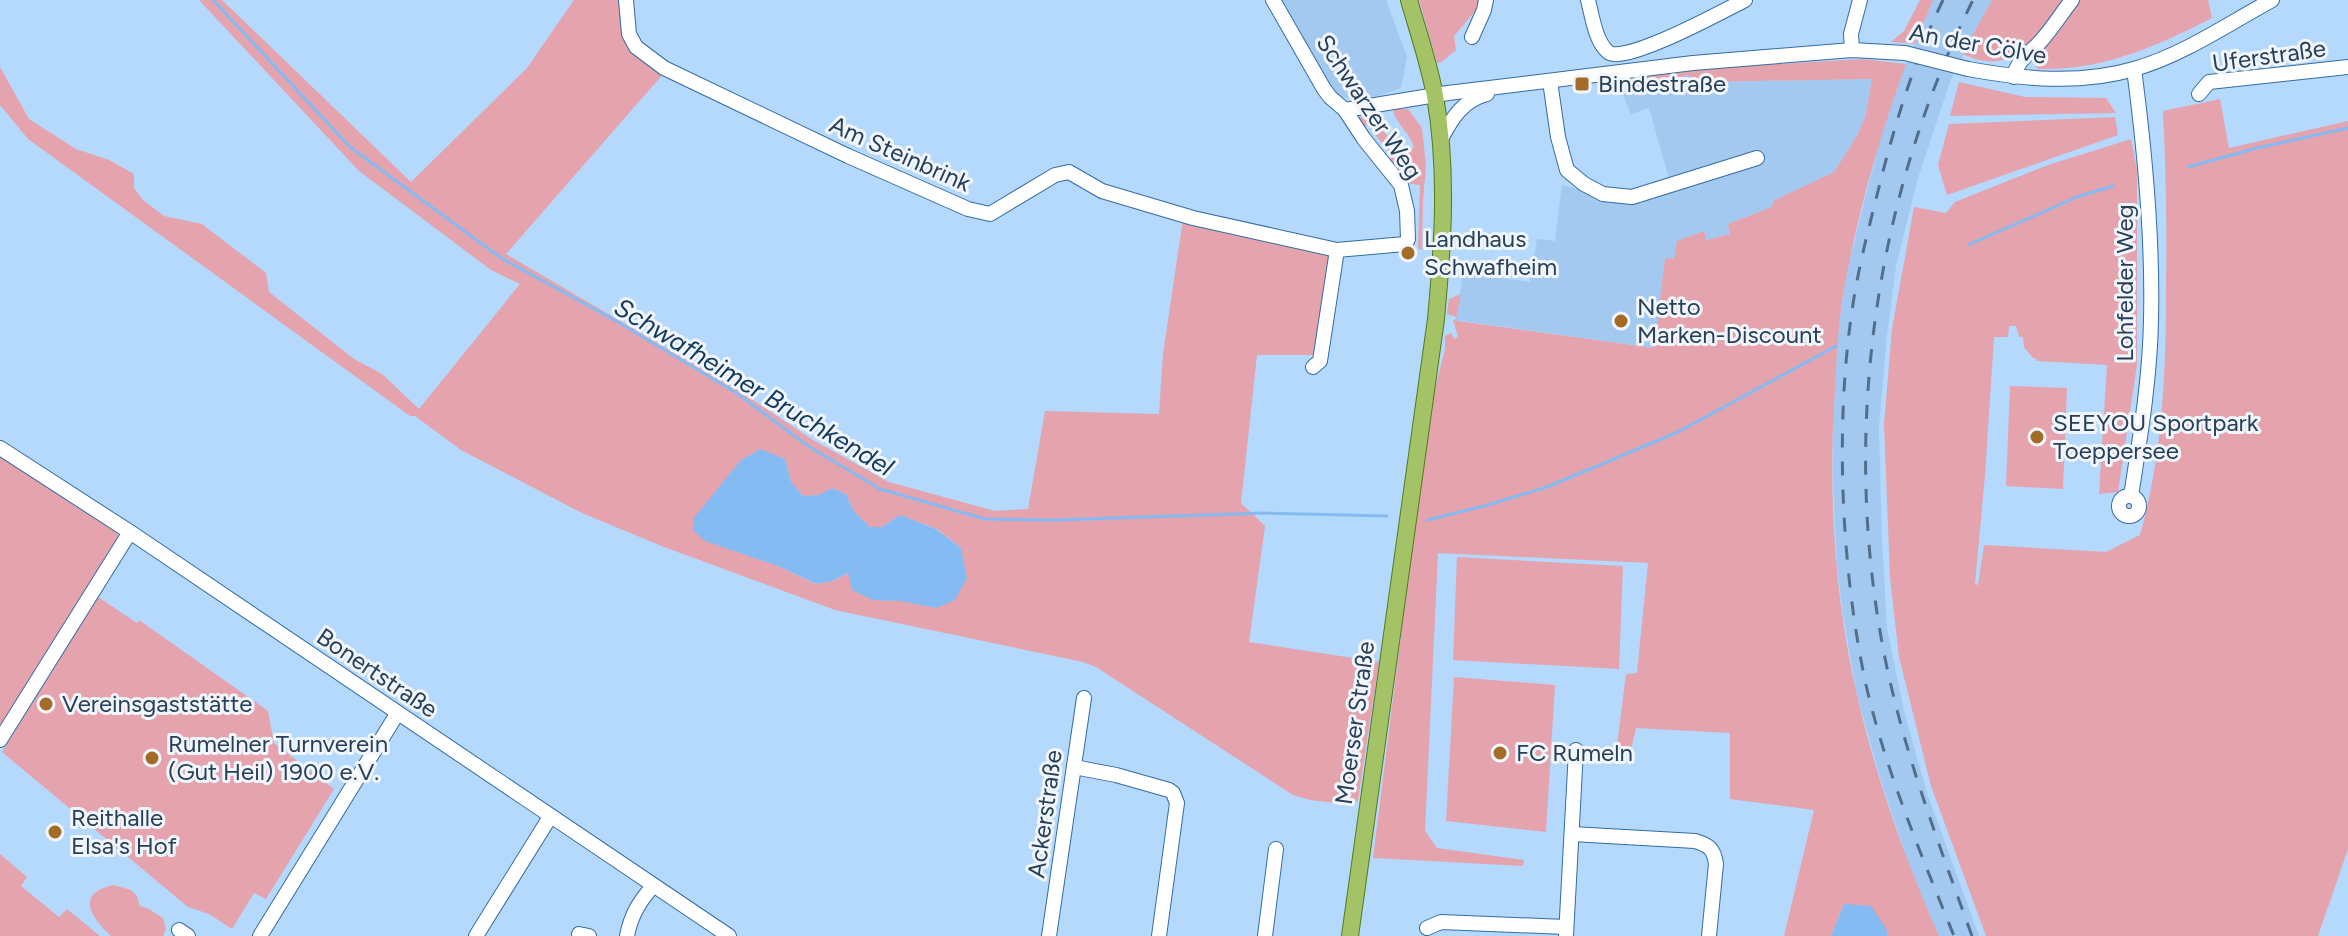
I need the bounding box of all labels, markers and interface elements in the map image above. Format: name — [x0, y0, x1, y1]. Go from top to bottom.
street label: An der Cölve — [1907, 17, 2049, 70]
street label: Schwarzer Weg — [1310, 29, 1428, 184]
street label: Uferstraße — [2210, 33, 2328, 78]
place label: Bindestraße — [1598, 69, 1726, 98]
marker: Bindestraße — [1573, 75, 1591, 93]
street label: Am Steinbrink — [825, 110, 975, 198]
street label: Lohfelder Weg — [2110, 204, 2139, 362]
place label: Landhaus Schwafheim — [1424, 224, 1557, 281]
marker: Landhaus Schwafheim — [1399, 244, 1417, 262]
water label: Schwafheimer Bruchkendel — [609, 291, 900, 483]
place label: Netto Marken-Discount — [1637, 292, 1822, 349]
marker: Netto Marken-Discount — [1612, 312, 1630, 330]
place label: SEEYOU Sportpark Toeppersee — [2053, 408, 2259, 465]
marker: SEEYOU Sportpark Toeppersee — [2028, 428, 2046, 446]
street label: Bonertstraße — [311, 622, 443, 724]
street label: Moerser Straße — [1329, 639, 1380, 806]
place label: Vereinsgaststätte — [62, 689, 252, 718]
marker: Vereinsgaststätte — [37, 695, 55, 713]
place label: Rumelner Turnverein (Gut Heil) 1900 e.V. — [168, 729, 388, 786]
place label: FC Rumeln — [1516, 738, 1633, 767]
marker: FC Rumeln — [1491, 744, 1509, 762]
street label: Ackerstraße — [1021, 748, 1068, 880]
marker: Rumelner Turnverein (Gut Heil) 1900 e.V. — [143, 749, 161, 767]
place label: Reithalle Elsa's Hof — [71, 803, 177, 860]
marker: Reithalle Elsa's Hof — [46, 823, 64, 841]

